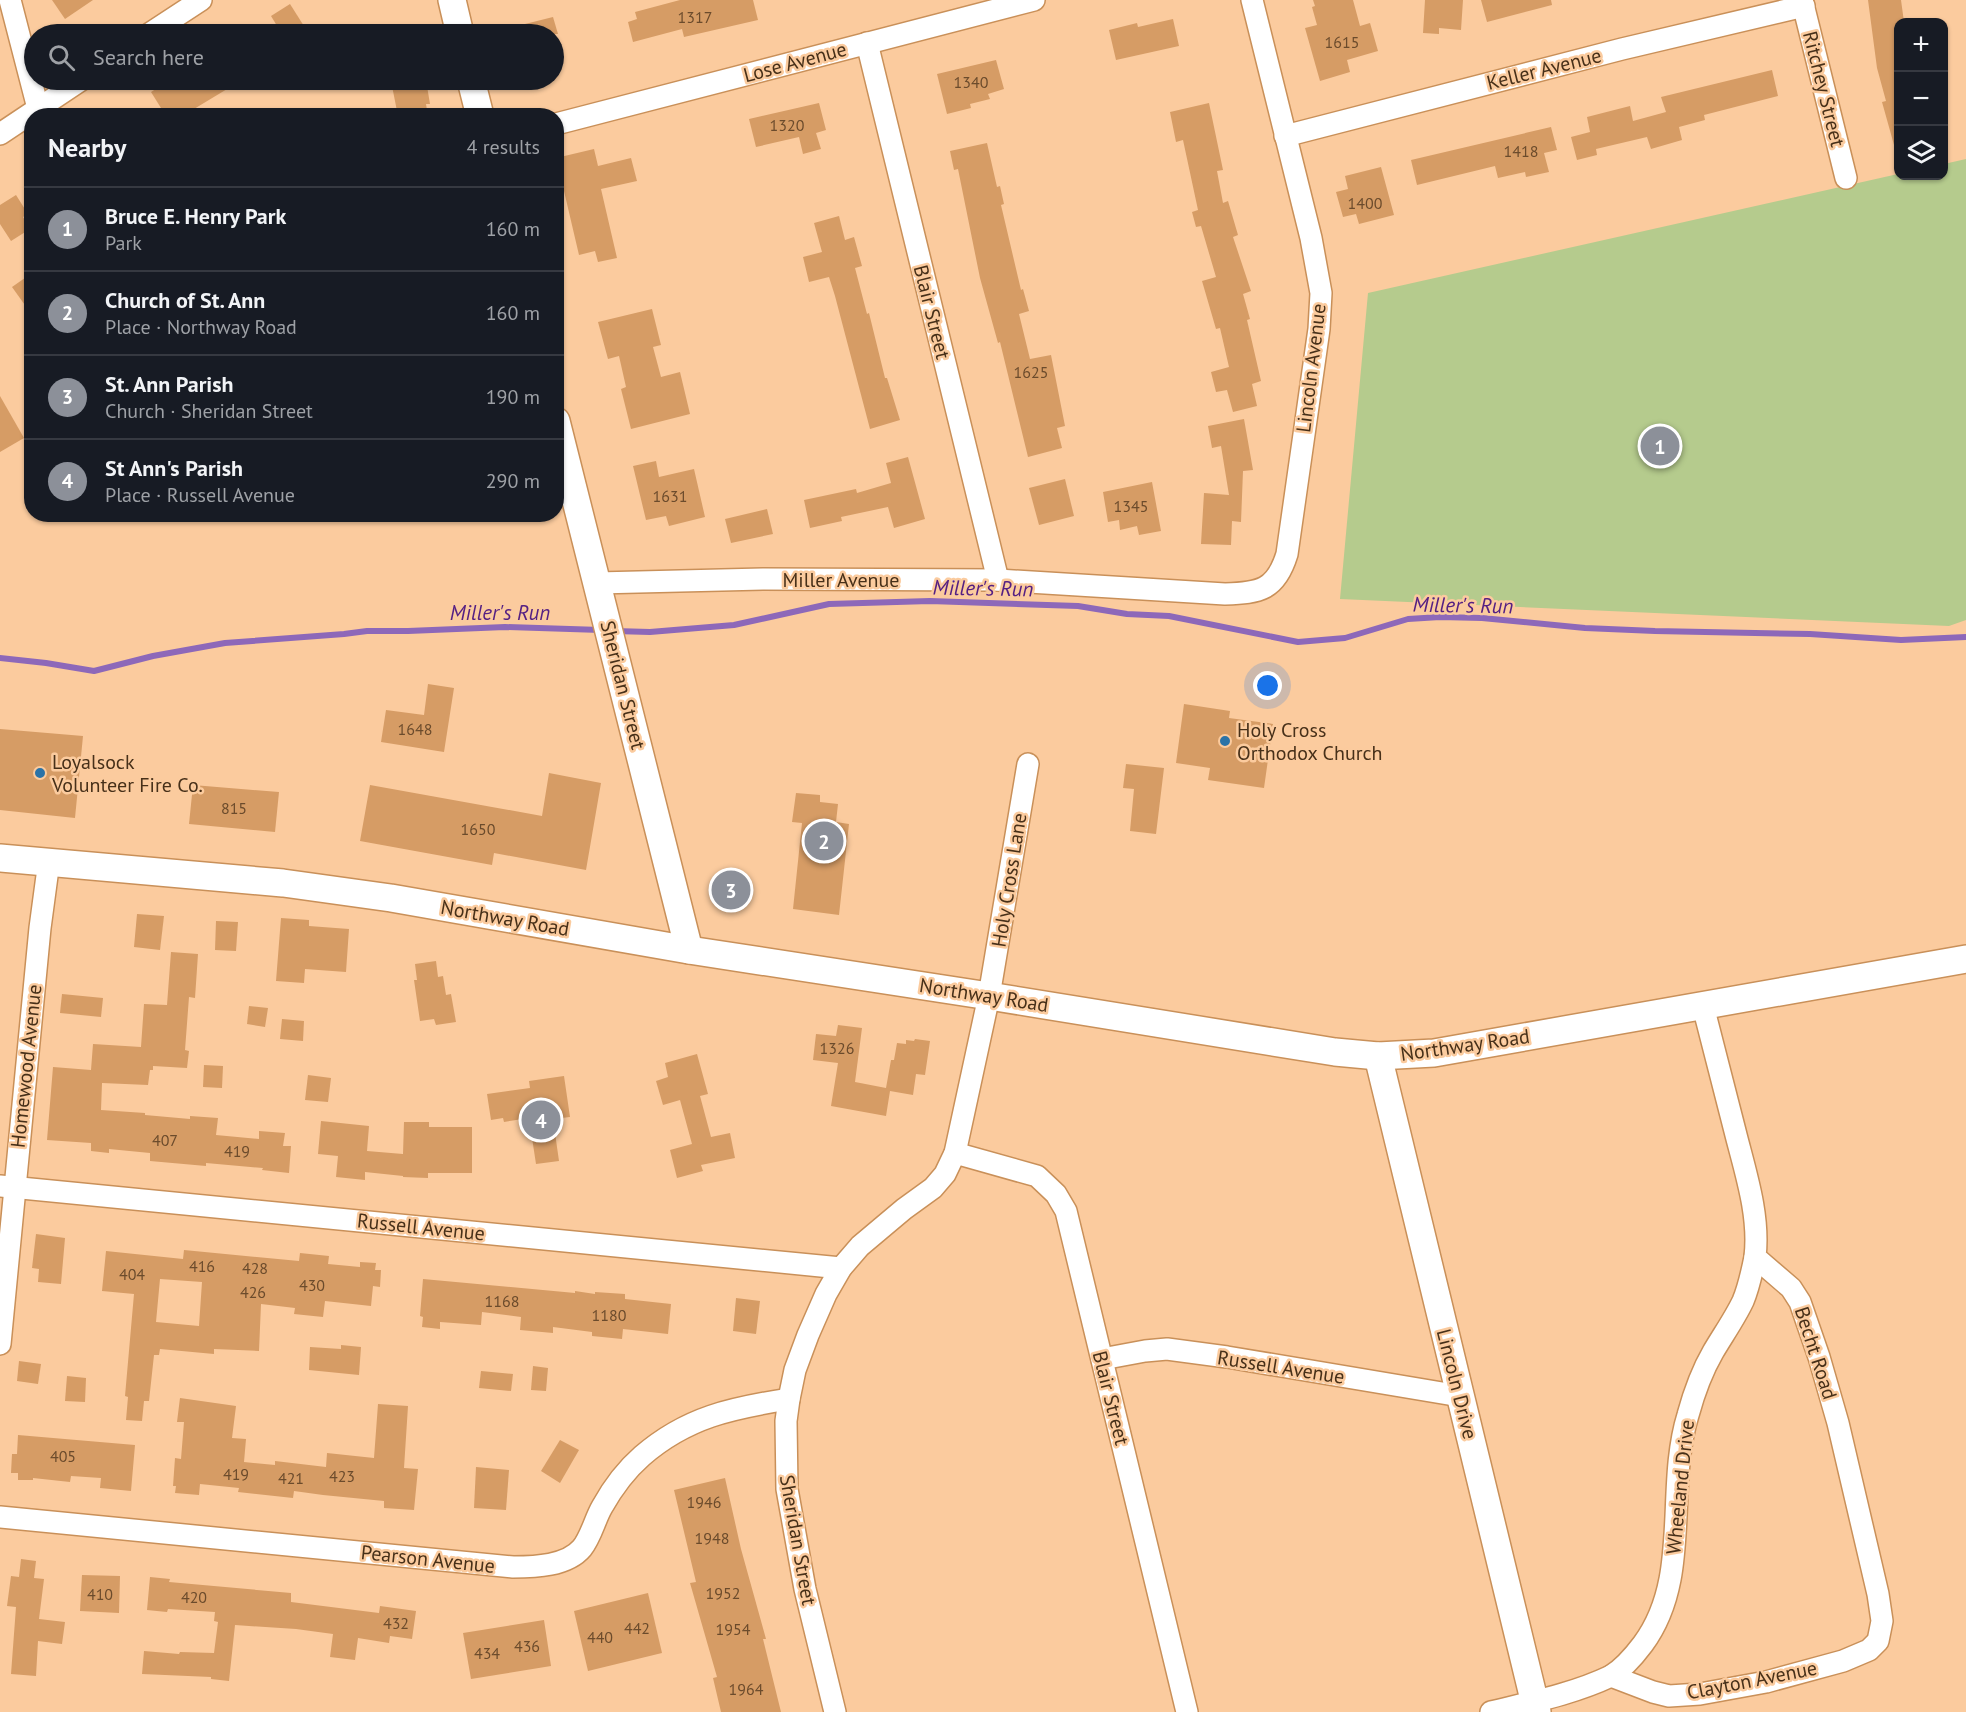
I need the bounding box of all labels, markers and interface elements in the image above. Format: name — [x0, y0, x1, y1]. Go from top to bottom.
house number: 1317 — [678, 7, 712, 27]
map controls — [1894, 18, 1948, 180]
button: + — [1894, 18, 1948, 72]
search box — [24, 24, 564, 90]
street label: Ritchey Street — [1797, 28, 1851, 150]
house number: 1615 — [1325, 32, 1359, 52]
street label: Lose Avenue — [741, 36, 849, 88]
icon: search — [45, 41, 78, 74]
street label: Keller Avenue — [1484, 42, 1604, 96]
text: Search here — [93, 43, 204, 71]
house number: 1340 — [954, 72, 989, 92]
button: − — [1894, 72, 1948, 126]
house number: 1320 — [770, 115, 805, 135]
button: layers — [1894, 126, 1948, 180]
text: Nearby — [48, 131, 126, 164]
text: 4 results — [467, 134, 540, 160]
house number: 1418 — [1504, 141, 1538, 161]
house number: 1400 — [1348, 193, 1383, 213]
text: Bruce E. Henry Park — [105, 202, 286, 230]
text: 1 — [62, 216, 73, 242]
text: 160 m — [486, 216, 540, 242]
text: Park — [105, 230, 142, 256]
street label: Blair Street — [908, 262, 956, 362]
text: Church of St. Ann — [105, 286, 265, 314]
text: 2 — [62, 300, 73, 326]
text: 160 m — [486, 300, 540, 326]
street label: Lincoln Avenue — [1290, 302, 1332, 434]
text: Place · Northway Road — [105, 314, 297, 340]
house number: 1625 — [1014, 362, 1048, 382]
text: St. Ann Parish — [105, 370, 234, 398]
text: 3 — [62, 384, 73, 410]
text: 190 m — [486, 384, 540, 410]
text: Church · Sheridan Street — [105, 398, 313, 424]
pin: 1 — [1640, 424, 1680, 468]
text: St Ann's Parish — [105, 454, 243, 482]
text: 4 — [62, 468, 73, 494]
text: 290 m — [486, 468, 540, 494]
text: Place · Russell Avenue — [105, 482, 295, 508]
house number: 1631 — [653, 486, 687, 506]
house number: 1345 — [1114, 496, 1148, 516]
street label: Miller Avenue — [783, 567, 899, 593]
water label: Miller's Run — [932, 574, 1034, 602]
water label: Miller's Run — [1412, 591, 1514, 619]
water label: Miller's Run — [450, 599, 550, 626]
street label: Sheridan Street — [594, 618, 652, 752]
your location — [1253, 671, 1282, 700]
place label: Holy Cross Orthodox Church — [1237, 717, 1382, 766]
house number: 1648 — [398, 719, 432, 739]
marker: Holy Cross Orthodox Church — [1218, 734, 1232, 748]
place label: Loyalsock Volunteer Fire Co. — [51, 749, 203, 798]
marker: Loyalsock Volunteer Fire Co. — [33, 766, 47, 780]
house number: 815 — [221, 798, 247, 818]
street label: Holy Cross Lane — [986, 811, 1032, 949]
pin: 2 — [804, 818, 844, 864]
house number: 1650 — [461, 819, 496, 839]
pin: 3 — [712, 868, 750, 912]
street label: Northway Road — [439, 894, 571, 942]
street label: Northway Road — [918, 972, 1050, 1018]
street label: Homewood Avenue — [4, 983, 48, 1149]
street label: Northway Road — [1399, 1023, 1531, 1067]
house number: 1326 — [820, 1038, 854, 1058]
pin: 4 — [522, 1098, 560, 1142]
house number: 407 — [152, 1130, 178, 1150]
house number: 419 — [224, 1141, 250, 1161]
street label: Russell Avenue — [356, 1207, 486, 1247]
house number: 416 — [189, 1256, 215, 1276]
house number: 428 — [242, 1258, 268, 1278]
house number: 404 — [119, 1264, 145, 1284]
house number: 430 — [299, 1275, 325, 1295]
house number: 426 — [240, 1282, 266, 1302]
house number: 1168 — [485, 1291, 519, 1311]
street label: Becht Road — [1789, 1303, 1843, 1403]
house number: 1180 — [592, 1305, 627, 1325]
street label: Lincoln Drive — [1431, 1326, 1483, 1442]
street label: Russell Avenue — [1216, 1344, 1346, 1390]
street label: Blair Street — [1087, 1348, 1135, 1448]
street label: Wheeland Drive — [1660, 1418, 1700, 1556]
house number: 405 — [50, 1446, 76, 1466]
house number: 419 — [223, 1464, 249, 1484]
house number: 423 — [329, 1466, 355, 1486]
house number: 421 — [278, 1468, 304, 1488]
street label: Sheridan Street — [774, 1473, 822, 1607]
house number: 1946 — [687, 1492, 721, 1512]
house number: 1948 — [695, 1528, 729, 1548]
street label: Pearson Avenue — [360, 1539, 496, 1579]
house number: 1952 — [706, 1583, 740, 1603]
house number: 410 — [87, 1584, 113, 1604]
house number: 420 — [181, 1587, 207, 1607]
house number: 432 — [383, 1613, 409, 1633]
house number: 442 — [624, 1618, 650, 1638]
house number: 1954 — [716, 1619, 751, 1639]
house number: 440 — [587, 1627, 613, 1647]
house number: 436 — [514, 1636, 540, 1656]
house number: 434 — [474, 1643, 500, 1663]
street label: Clayton Avenue — [1685, 1655, 1819, 1705]
house number: 1964 — [729, 1679, 764, 1699]

